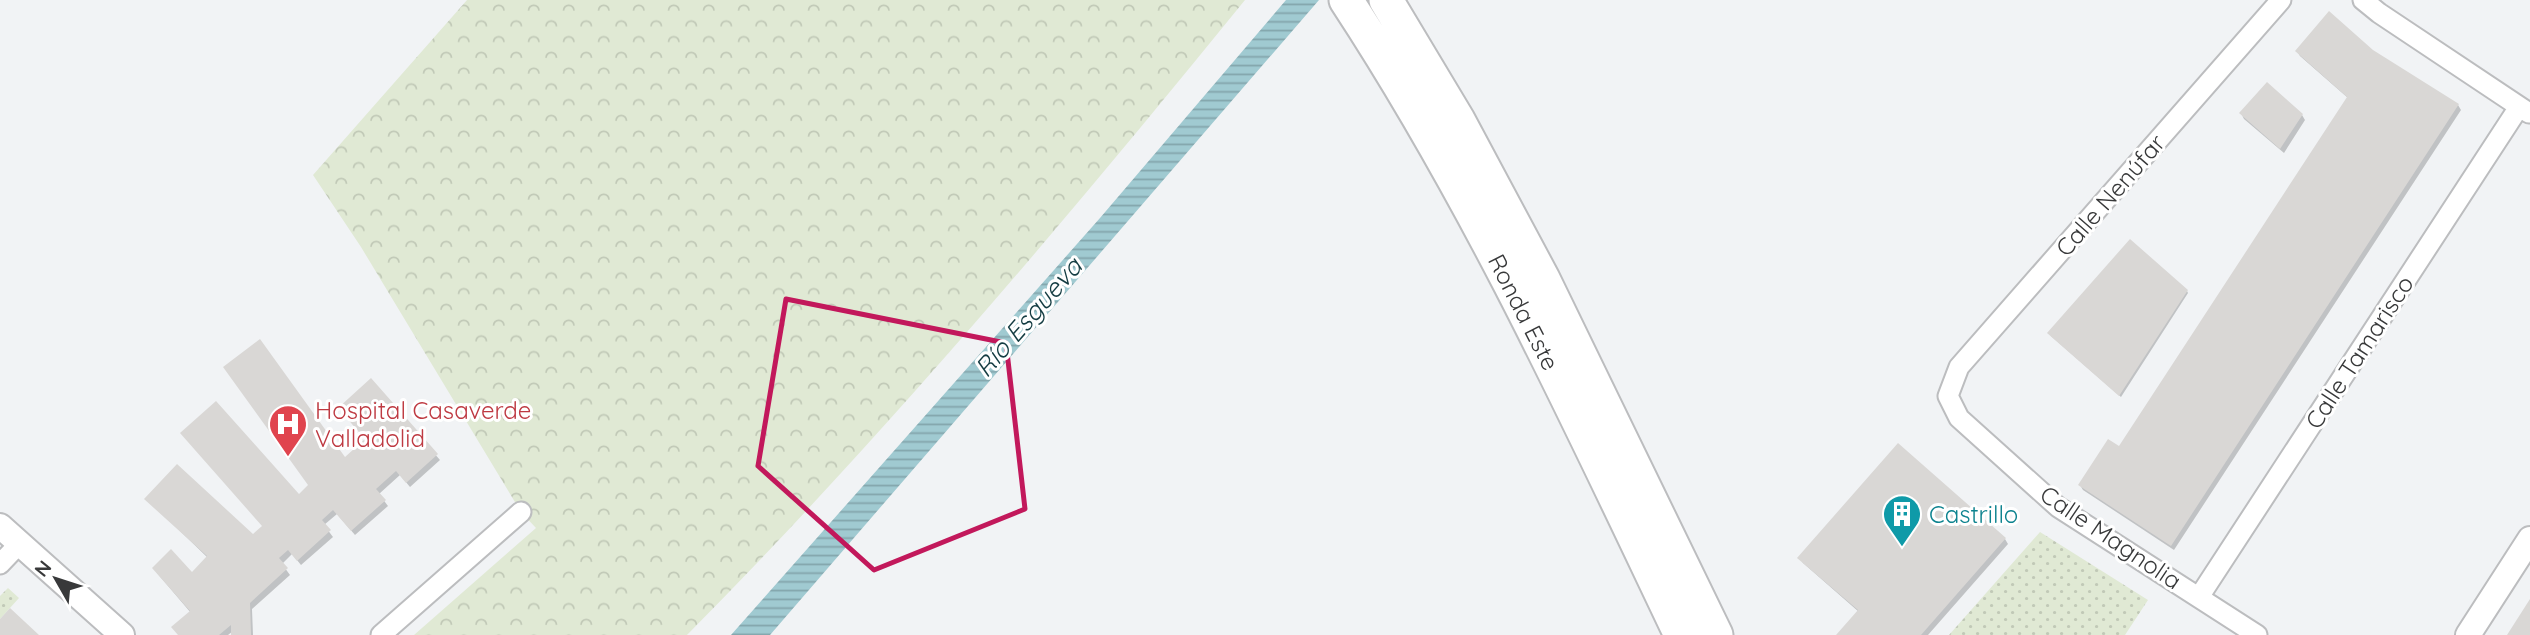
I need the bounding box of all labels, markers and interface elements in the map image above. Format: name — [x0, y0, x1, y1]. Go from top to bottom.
street label: Calle Nenúfar — [2049, 128, 2171, 262]
street label: Ronda Este — [1482, 249, 1566, 375]
water label: Río Esgueva — [967, 250, 1090, 384]
street label: Calle Tamarisco — [2298, 270, 2420, 434]
place label: Hospital Casaverde Valladolid — [315, 395, 531, 453]
hospital icon: Hospital Casaverde Valladolid — [267, 403, 309, 458]
street label: Calle Magnolia — [2035, 479, 2187, 595]
building icon: Castrillo — [1881, 493, 1923, 548]
place label: Castrillo — [1929, 499, 2018, 529]
north arrow — [21, 544, 91, 614]
text: N — [29, 555, 57, 581]

